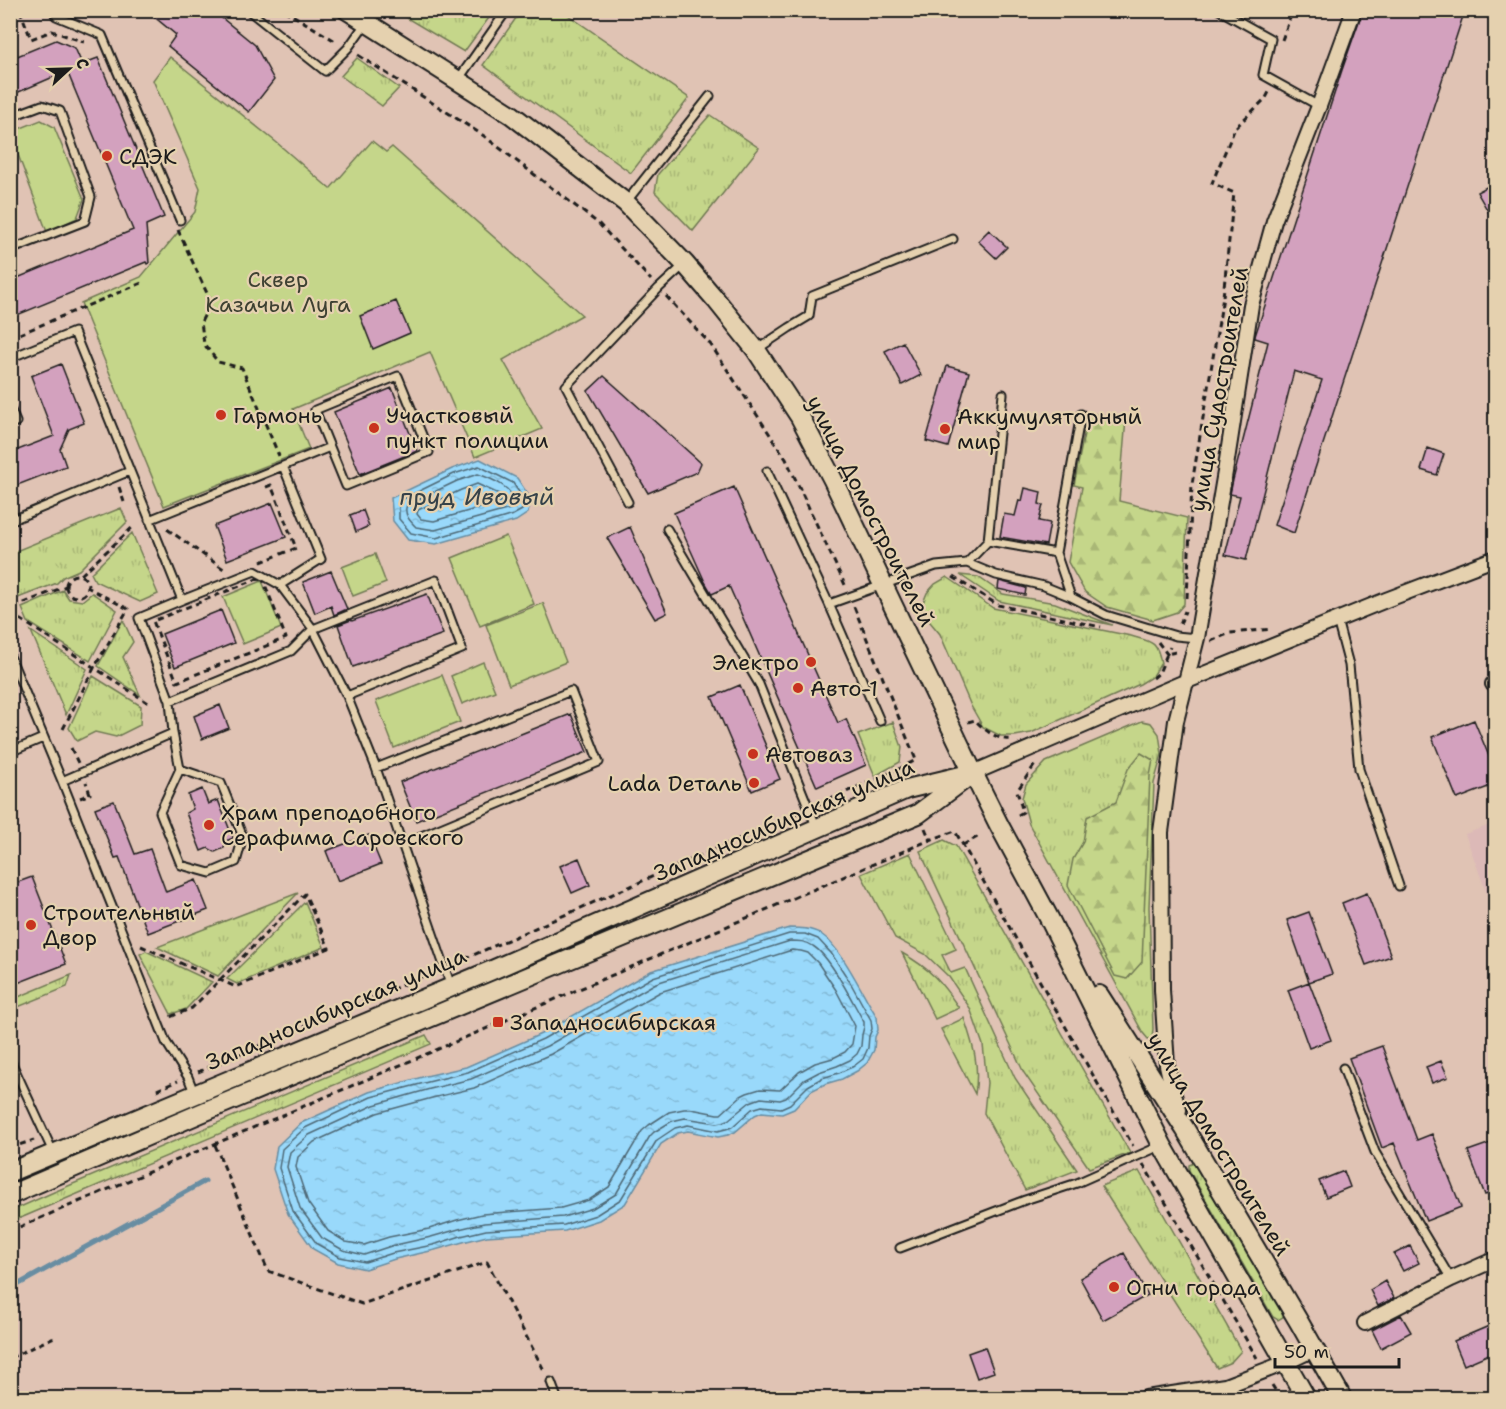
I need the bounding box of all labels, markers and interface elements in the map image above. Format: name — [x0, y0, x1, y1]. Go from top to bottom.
north arrow — [39, 39, 99, 99]
text: С — [71, 55, 94, 72]
place label: СДЭК — [119, 142, 177, 171]
marker: СДЭК — [100, 149, 114, 163]
street label: улица Судостроителей — [1183, 264, 1255, 514]
park label: Сквер Казачьи Луга — [205, 265, 351, 319]
street label: улица Домостроителей — [800, 390, 942, 632]
place label: Гармонь — [233, 401, 322, 430]
place label: Участковый пункт полиции — [386, 401, 549, 455]
place label: Аккумуляторный мир — [957, 402, 1142, 456]
marker: Гармонь — [214, 408, 228, 422]
marker: Участковый пункт полиции — [367, 421, 381, 435]
marker: Аккумуляторный мир — [938, 422, 952, 436]
water label: пруд Ивовый — [399, 481, 555, 513]
place label: Электро — [712, 648, 799, 677]
marker: Электро — [804, 655, 818, 669]
place label: Авто-1 — [810, 674, 878, 703]
marker: Авто-1 — [791, 681, 805, 695]
place label: Автоваз — [765, 740, 853, 769]
marker: Автоваз — [746, 747, 760, 761]
street label: Западносибирская улица — [650, 752, 919, 888]
place label: Lada Dеталь — [608, 769, 742, 798]
marker: Lada Dеталь — [747, 776, 761, 790]
place label: Храм преподобного Серафима Саровского — [221, 798, 464, 852]
marker: Храм преподобного Серафима Саровского — [202, 818, 216, 832]
place label: Строительный Двор — [43, 898, 195, 952]
marker: Строительный Двор — [24, 918, 38, 932]
street label: Западносибирская улица — [202, 941, 471, 1077]
place label: Западносибирская — [510, 1008, 716, 1037]
marker: Западносибирская — [491, 1015, 505, 1029]
street label: улица Домостроителей — [1141, 1027, 1297, 1261]
place label: Огни города — [1126, 1273, 1261, 1302]
marker: Огни города — [1107, 1280, 1121, 1294]
scale bar — [1275, 1331, 1400, 1369]
text: 50 m — [1284, 1340, 1329, 1364]

